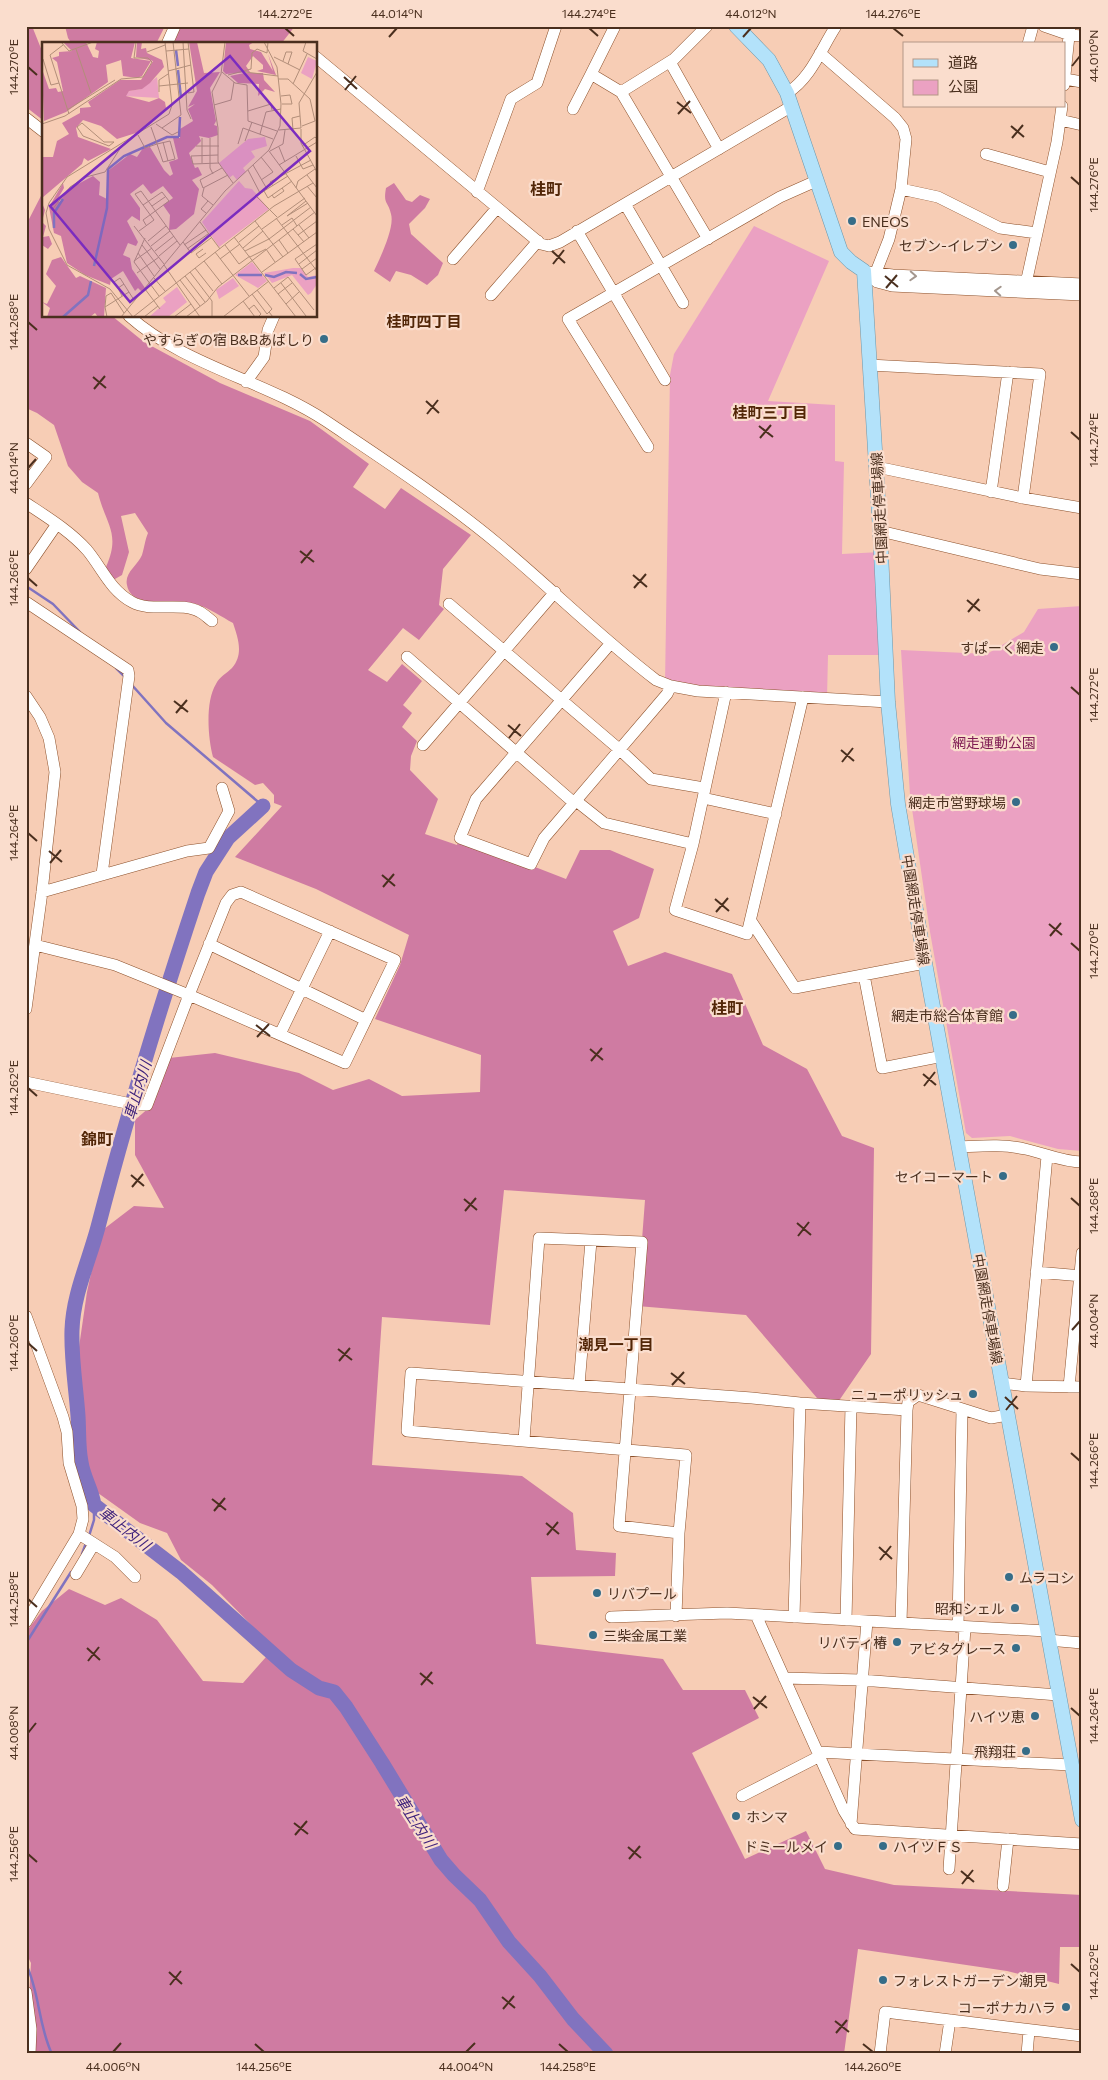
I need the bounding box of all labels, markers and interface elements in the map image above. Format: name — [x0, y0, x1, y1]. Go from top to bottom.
text: 144.272°E — [258, 6, 312, 20]
text: 44.014°N — [371, 6, 423, 20]
text: 144.274°E — [562, 6, 616, 20]
text: 44.012°N — [725, 6, 777, 20]
text: 144.276°E — [865, 6, 921, 20]
text: 44.010°N — [1086, 30, 1100, 82]
text: 144.270°E — [6, 39, 20, 95]
inset map — [42, 42, 318, 318]
legend — [903, 42, 1066, 108]
text: 道路 — [948, 53, 978, 71]
text: 公園 — [948, 77, 978, 95]
text: 144.276°E — [1086, 157, 1100, 213]
district label: 桂町 — [530, 179, 562, 198]
place label: ENEOS — [862, 213, 909, 230]
marker: ENEOS — [846, 215, 858, 227]
place label: セブン-イレブン — [899, 237, 1003, 254]
marker: セブン-イレブン — [1007, 239, 1019, 251]
one-way arrow — [909, 271, 917, 282]
one-way arrow — [994, 285, 1002, 296]
text: 144.268°E — [6, 294, 20, 350]
district label: 桂町四丁目 — [386, 312, 462, 330]
place label: やすらぎの宿 B&Bあばしり — [143, 331, 314, 348]
marker: やすらぎの宿 B&Bあばしり — [318, 333, 330, 345]
district label: 桂町三丁目 — [732, 403, 808, 421]
text: 144.274°E — [1086, 413, 1100, 467]
text: 44.014°N — [6, 442, 20, 494]
street label: 中園網走停車場線 — [868, 452, 890, 564]
text: 144.266°E — [6, 550, 20, 606]
place label: すぱーく網走 — [960, 639, 1044, 656]
marker: すぱーく網走 — [1048, 641, 1060, 653]
text: 144.272°E — [1086, 668, 1100, 722]
park label: 網走運動公園 — [952, 734, 1036, 751]
place label: 網走市営野球場 — [908, 794, 1006, 811]
marker: 網走市営野球場 — [1010, 796, 1022, 808]
text: 144.264°E — [6, 805, 20, 861]
street label: 中園網走停車場線 — [899, 853, 933, 967]
text: 144.270°E — [1086, 923, 1100, 979]
district label: 桂町 — [711, 998, 743, 1017]
place label: 網走市総合体育館 — [891, 1007, 1003, 1024]
marker: 網走市総合体育館 — [1007, 1009, 1019, 1021]
water label: 車止内川 — [120, 1057, 155, 1121]
text: 144.262°E — [6, 1060, 20, 1116]
district label: 錦町 — [81, 1129, 113, 1148]
place label: セイコーマート — [895, 1168, 993, 1185]
marker: セイコーマート — [997, 1170, 1009, 1182]
text: 144.268°E — [1086, 1178, 1100, 1234]
street label: 中園網走停車場線 — [970, 1252, 1006, 1366]
text: 44.004°N — [1086, 1294, 1100, 1348]
text: 144.260°E — [6, 1315, 20, 1371]
district label: 潮見一丁目 — [578, 1335, 654, 1353]
place label: ニューポリッシュ — [851, 1386, 963, 1403]
marker: ニューポリッシュ — [967, 1388, 979, 1400]
text: 144.266°E — [1086, 1433, 1100, 1489]
water label: 車止内川 — [96, 1502, 156, 1555]
place label: ムラコシ — [1019, 1569, 1074, 1586]
text: 144.258°E — [6, 1571, 20, 1627]
marker: ムラコシ — [1003, 1571, 1015, 1583]
place label: リバプール — [607, 1585, 677, 1602]
marker: リバプール — [591, 1587, 603, 1599]
place label: 昭和シェル — [935, 1600, 1005, 1617]
marker: 昭和シェル — [1009, 1602, 1021, 1614]
place label: 三柴金属工業 — [603, 1627, 687, 1644]
marker: 三柴金属工業 — [587, 1629, 599, 1641]
place label: リバティ椿 — [818, 1634, 887, 1651]
marker: リバティ椿 — [891, 1636, 903, 1648]
place label: アビタグレース — [909, 1640, 1006, 1657]
marker: アビタグレース — [1010, 1642, 1022, 1654]
text: 144.264°E — [1086, 1688, 1100, 1744]
text: 44.008°N — [6, 1706, 20, 1760]
place label: ハイツ恵 — [969, 1708, 1025, 1725]
marker: ハイツ恵 — [1029, 1710, 1041, 1722]
place label: 飛翔荘 — [974, 1743, 1016, 1760]
marker: 飛翔荘 — [1020, 1745, 1032, 1757]
water label: 車止内川 — [392, 1791, 441, 1853]
place label: ホンマ — [746, 1808, 788, 1825]
marker: ホンマ — [730, 1810, 742, 1822]
text: 144.256°E — [6, 1826, 20, 1882]
place label: ドミールメイ — [744, 1838, 828, 1855]
place label: ハイツＦＳ — [893, 1838, 963, 1855]
marker: ドミールメイ — [832, 1840, 844, 1852]
marker: ハイツＦＳ — [877, 1840, 889, 1852]
text: 144.262°E — [1086, 1944, 1100, 2000]
place label: フォレストガーデン潮見 — [893, 1972, 1047, 1989]
marker: フォレストガーデン潮見 — [877, 1974, 889, 1986]
place label: コーポナカハラ — [958, 1999, 1056, 2016]
marker: コーポナカハラ — [1060, 2001, 1072, 2013]
text: 44.006°N — [86, 2059, 140, 2073]
text: 144.256°E — [236, 2059, 292, 2073]
text: 44.004°N — [439, 2059, 493, 2073]
text: 144.258°E — [540, 2059, 596, 2073]
text: 144.260°E — [845, 2059, 901, 2073]

